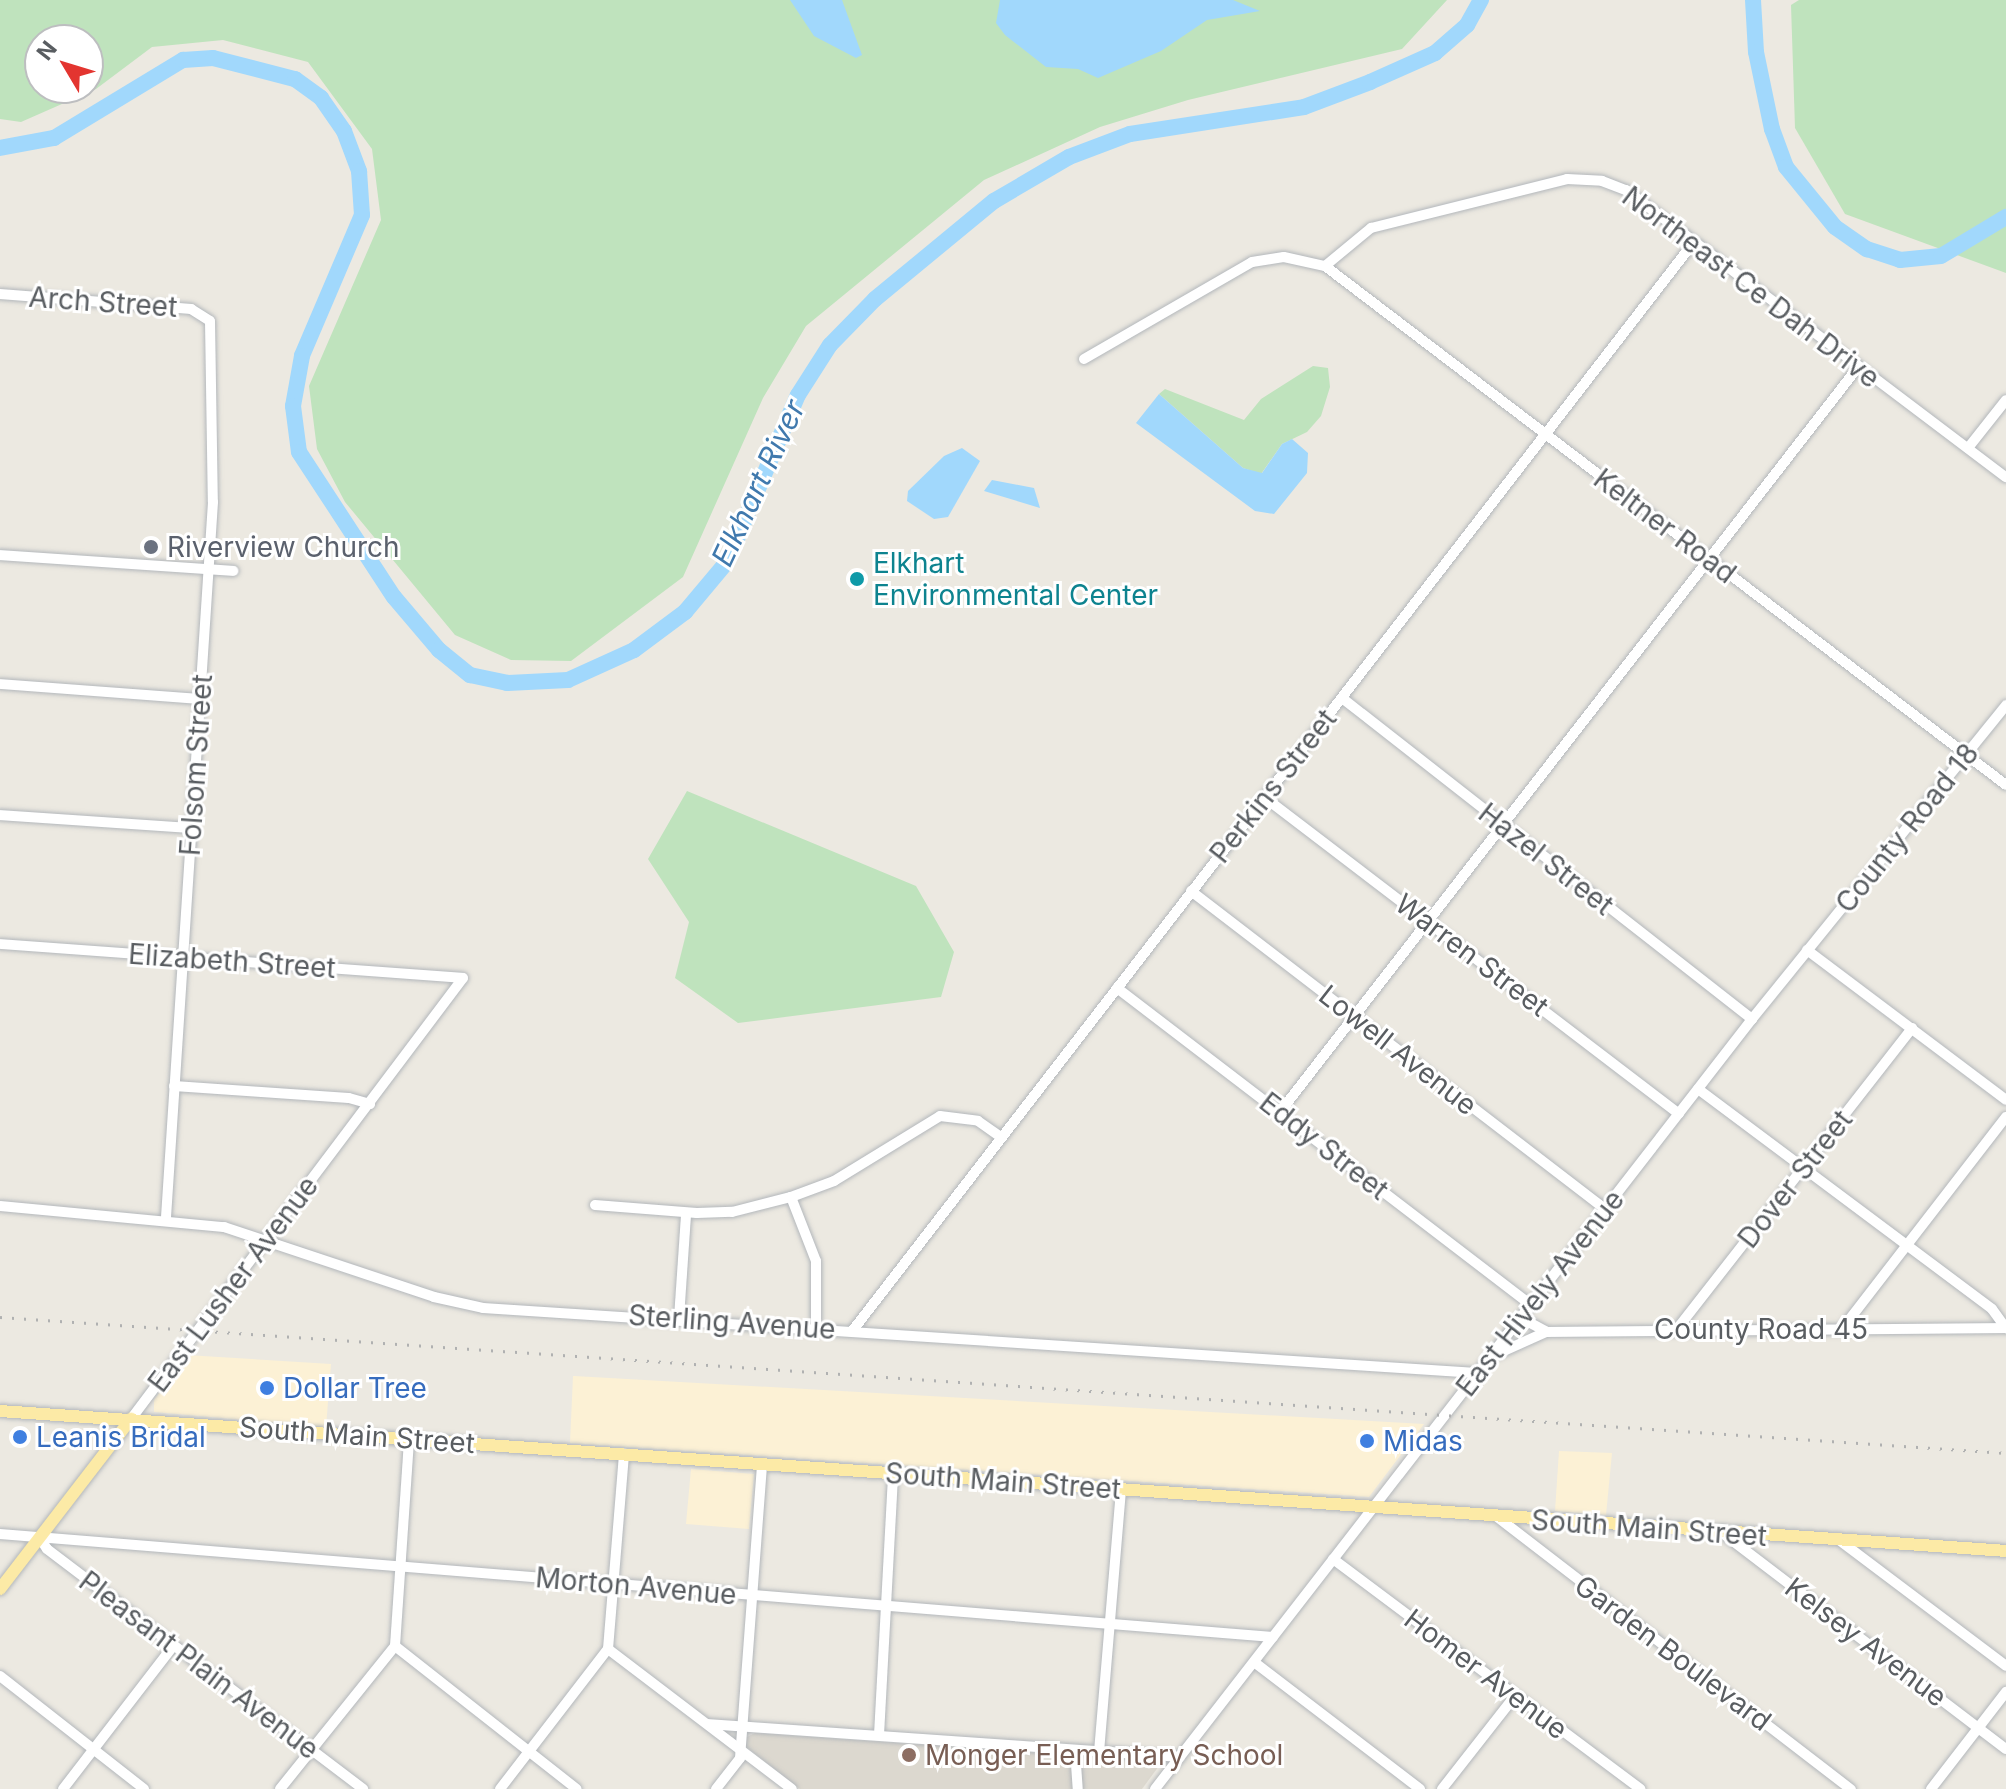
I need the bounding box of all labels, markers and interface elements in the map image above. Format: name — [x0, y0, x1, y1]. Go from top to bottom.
north arrow — [24, 24, 104, 104]
text: N — [31, 36, 62, 65]
street label: Northeast Ce Dah Drive — [1616, 179, 1886, 395]
street label: Arch Street — [28, 280, 178, 324]
water label: Elkhart River — [704, 394, 812, 572]
street label: Keltner Road — [1587, 462, 1743, 590]
place label: Riverview Church — [167, 530, 400, 564]
marker: Riverview Church — [142, 538, 160, 556]
place label: Elkhart Environmental Center — [873, 546, 1158, 612]
marker: Elkhart Environmental Center — [848, 570, 866, 588]
street label: Folsom Street — [173, 673, 219, 857]
street label: Perkins Street — [1203, 703, 1343, 869]
street label: County Road 18 — [1829, 737, 1985, 919]
street label: Hazel Street — [1472, 796, 1620, 922]
street label: Warren Street — [1389, 887, 1555, 1023]
street label: Elizabeth Street — [127, 937, 337, 985]
street label: Lowell Avenue — [1313, 978, 1483, 1122]
street label: Eddy Street — [1253, 1085, 1395, 1207]
street label: Dover Street — [1731, 1103, 1859, 1255]
street label: East Lusher Avenue — [141, 1170, 325, 1398]
street label: East Hively Avenue — [1449, 1183, 1631, 1403]
street label: Sterling Avenue — [627, 1298, 837, 1346]
street label: County Road 45 — [1654, 1312, 1868, 1346]
place label: Dollar Tree — [283, 1371, 427, 1405]
marker: Dollar Tree — [258, 1379, 276, 1397]
street label: South Main Street — [238, 1410, 476, 1460]
place label: Leanis Bridal — [36, 1420, 206, 1454]
place label: Midas — [1383, 1424, 1463, 1458]
marker: Leanis Bridal — [11, 1428, 29, 1446]
marker: Midas — [1358, 1432, 1376, 1450]
street label: South Main Street — [884, 1456, 1122, 1506]
street label: South Main Street — [1530, 1503, 1768, 1553]
street label: Morton Avenue — [534, 1560, 738, 1612]
street label: Pleasant Plain Avenue — [73, 1564, 325, 1766]
street label: Garden Boulevard — [1568, 1568, 1778, 1738]
street label: Kelsey Avenue — [1779, 1570, 1953, 1714]
street label: Homer Avenue — [1398, 1602, 1574, 1746]
place label: Monger Elementary School — [925, 1738, 1283, 1772]
marker: Monger Elementary School — [900, 1746, 918, 1764]

